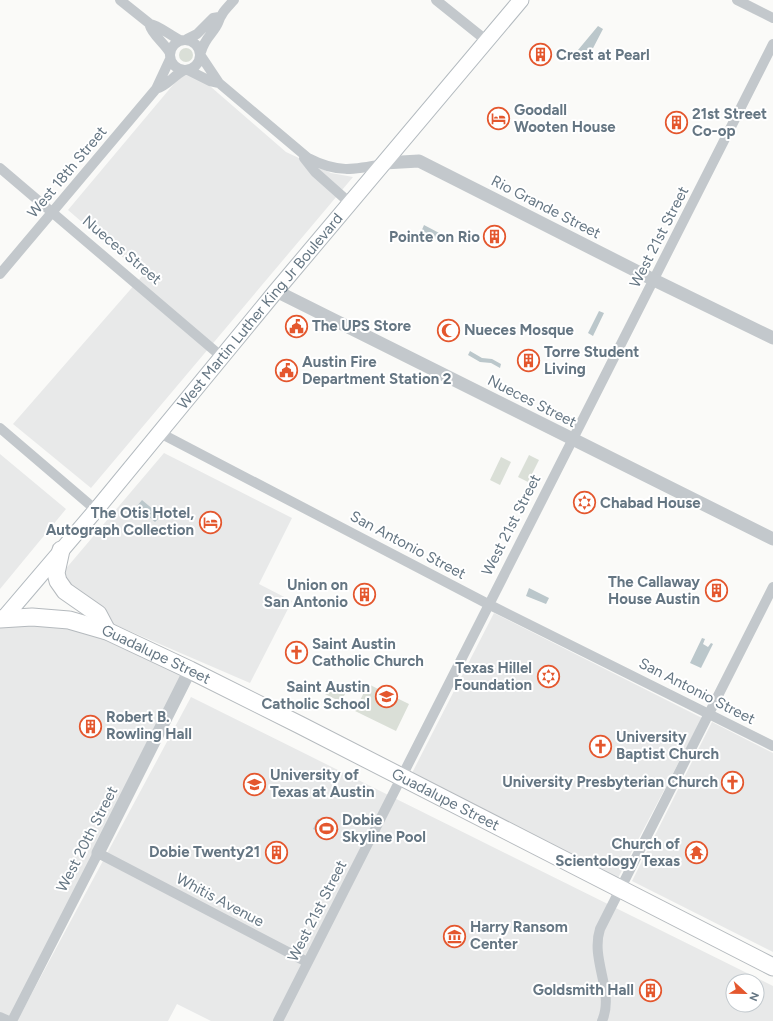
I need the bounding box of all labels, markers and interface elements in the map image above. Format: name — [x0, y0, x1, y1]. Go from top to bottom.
building icon: Crest at Pearl — [528, 42, 554, 68]
place label: Crest at Pearl — [556, 46, 650, 64]
place label: Goodall Wooten House — [514, 101, 616, 136]
place label: 21st Street Co-op — [692, 105, 767, 140]
hotel icon: Goodall Wooten House — [486, 106, 512, 132]
building icon: 21st Street Co-op — [663, 110, 689, 136]
street label: West 18th Street — [24, 122, 111, 221]
street label: Rio Grande Street — [488, 172, 604, 243]
street label: West 21st Street — [626, 183, 692, 291]
street label: West Martin Luther King Jr Boulevard — [174, 210, 347, 413]
street label: Nueces Street — [79, 212, 165, 288]
building icon: Pointe on Rio — [482, 224, 508, 250]
place label: Pointe on Rio — [389, 228, 480, 246]
public building icon: The UPS Store — [283, 313, 309, 339]
place label: The UPS Store — [312, 317, 412, 335]
mosque icon: Nueces Mosque — [435, 317, 461, 343]
place label: Nueces Mosque — [464, 321, 574, 339]
place label: Torre Student Living — [544, 343, 639, 378]
building icon: Torre Student Living — [516, 348, 542, 374]
place label: Austin Fire Department Station 2 — [302, 353, 452, 388]
public building icon: Austin Fire Department Station 2 — [273, 358, 299, 384]
street label: Nueces Street — [485, 371, 580, 431]
street label: West 21st Street — [478, 471, 544, 579]
synagogue icon: Chabad House — [572, 490, 598, 516]
place label: Chabad House — [600, 494, 701, 512]
place label: The Otis Hotel, Autograph Collection — [46, 504, 194, 539]
street label: San Antonio Street — [347, 507, 469, 583]
hotel icon: The Otis Hotel, Autograph Collection — [197, 509, 223, 535]
place label: The Callaway House Austin — [608, 573, 700, 608]
place label: Union on San Antonio — [264, 576, 348, 611]
building icon: The Callaway House Austin — [703, 578, 729, 604]
building icon: Union on San Antonio — [351, 581, 377, 607]
street label: Guadalupe Street — [99, 621, 214, 688]
place label: Saint Austin Catholic Church — [312, 635, 424, 670]
church icon: Saint Austin Catholic Church — [284, 640, 310, 666]
street label: San Antonio Street — [636, 654, 758, 728]
place label: Texas Hillel Foundation — [454, 659, 532, 694]
synagogue icon: Texas Hillel Foundation — [535, 664, 561, 690]
place label: Saint Austin Catholic School — [261, 678, 370, 713]
school or university icon: Saint Austin Catholic School — [373, 683, 399, 709]
place label: Robert B. Rowling Hall — [106, 708, 192, 743]
building icon: Robert B. Rowling Hall — [77, 713, 103, 739]
place label: University Baptist Church — [616, 728, 719, 763]
church icon: University Baptist Church — [587, 733, 613, 759]
street label: Guadalupe Street — [389, 765, 503, 835]
place label: University of Texas at Austin — [270, 766, 374, 801]
church icon: University Presbyterian Church — [720, 769, 746, 795]
school or university icon: University of Texas at Austin — [242, 771, 268, 797]
place label: University Presbyterian Church — [502, 773, 718, 791]
street label: West 20th Street — [53, 783, 122, 895]
place label: Dobie Skyline Pool — [342, 811, 426, 846]
sports icon: Dobie Skyline Pool — [313, 816, 339, 842]
place label: Church of Scientology Texas — [555, 835, 680, 870]
building icon: Dobie Twenty21 — [263, 839, 289, 865]
temple icon: Church of Scientology Texas — [683, 840, 709, 866]
place label: Dobie Twenty21 — [149, 843, 260, 861]
street label: West 21st Street — [284, 857, 350, 965]
street label: Whitis Avenue — [173, 869, 267, 931]
place label: Harry Ransom Center — [470, 918, 568, 953]
museum icon: Harry Ransom Center — [442, 923, 468, 949]
north arrow — [725, 973, 765, 1013]
building icon: Goldsmith Hall — [637, 977, 663, 1003]
place label: Goldsmith Hall — [533, 981, 634, 999]
text: N — [746, 990, 761, 1003]

